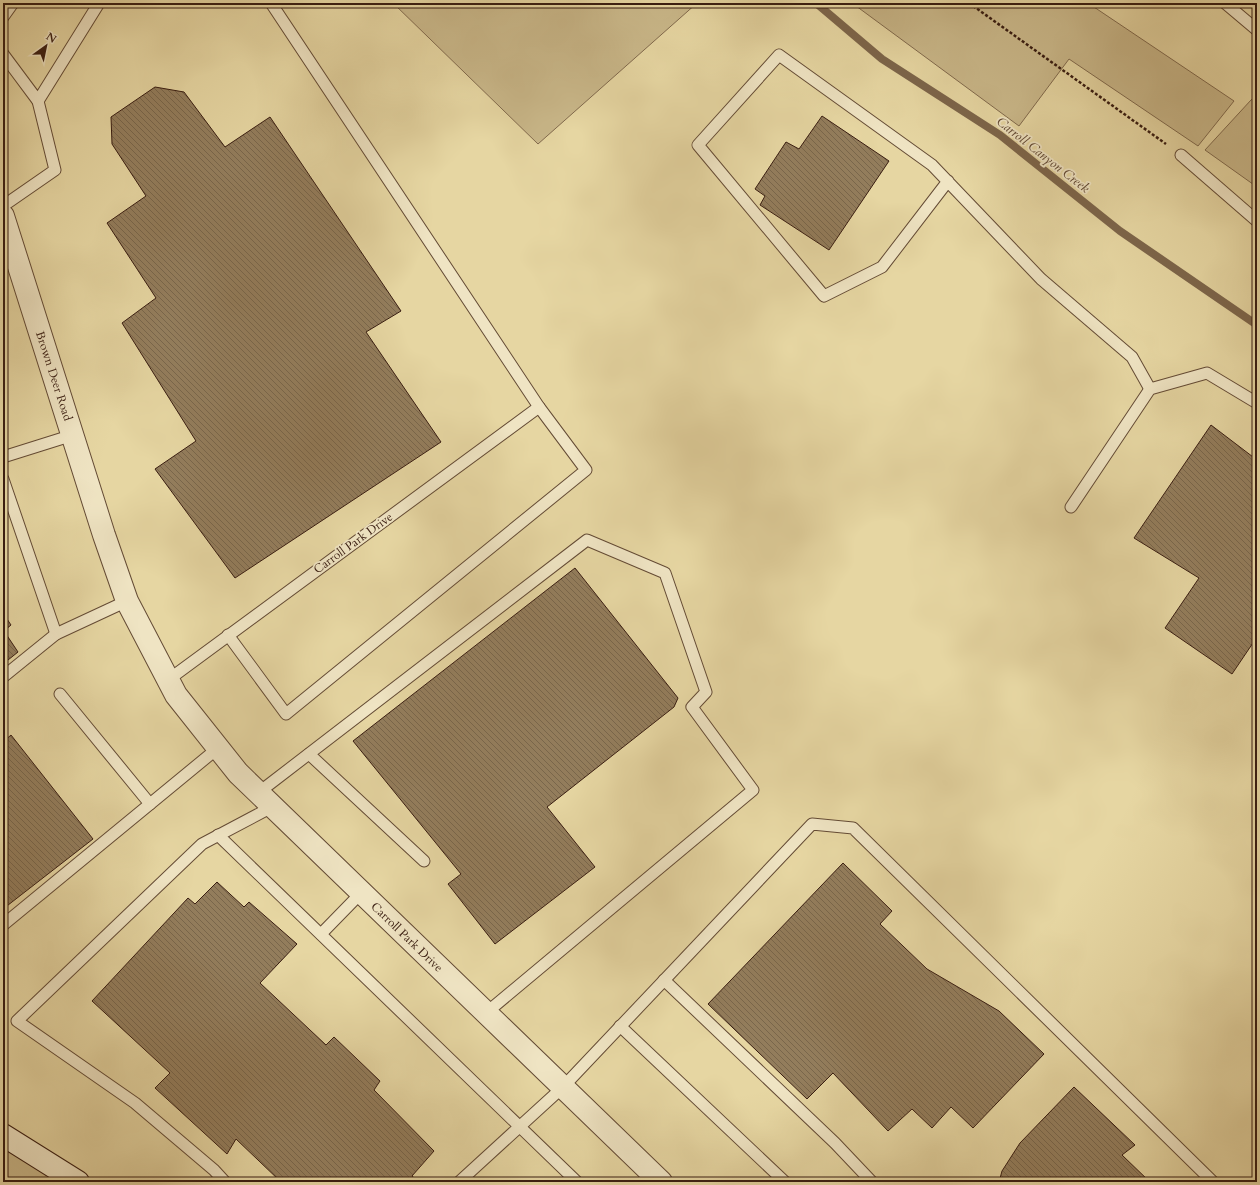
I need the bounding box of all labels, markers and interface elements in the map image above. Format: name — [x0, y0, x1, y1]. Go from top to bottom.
north arrow — [26, 26, 66, 66]
text: N — [43, 29, 60, 47]
water label: Carroll Canyon Creek — [993, 113, 1094, 198]
street label: Brown Deer Road — [32, 329, 76, 423]
street label: Carroll Park Drive — [310, 509, 396, 577]
street label: Carroll Park Drive — [368, 899, 446, 975]

